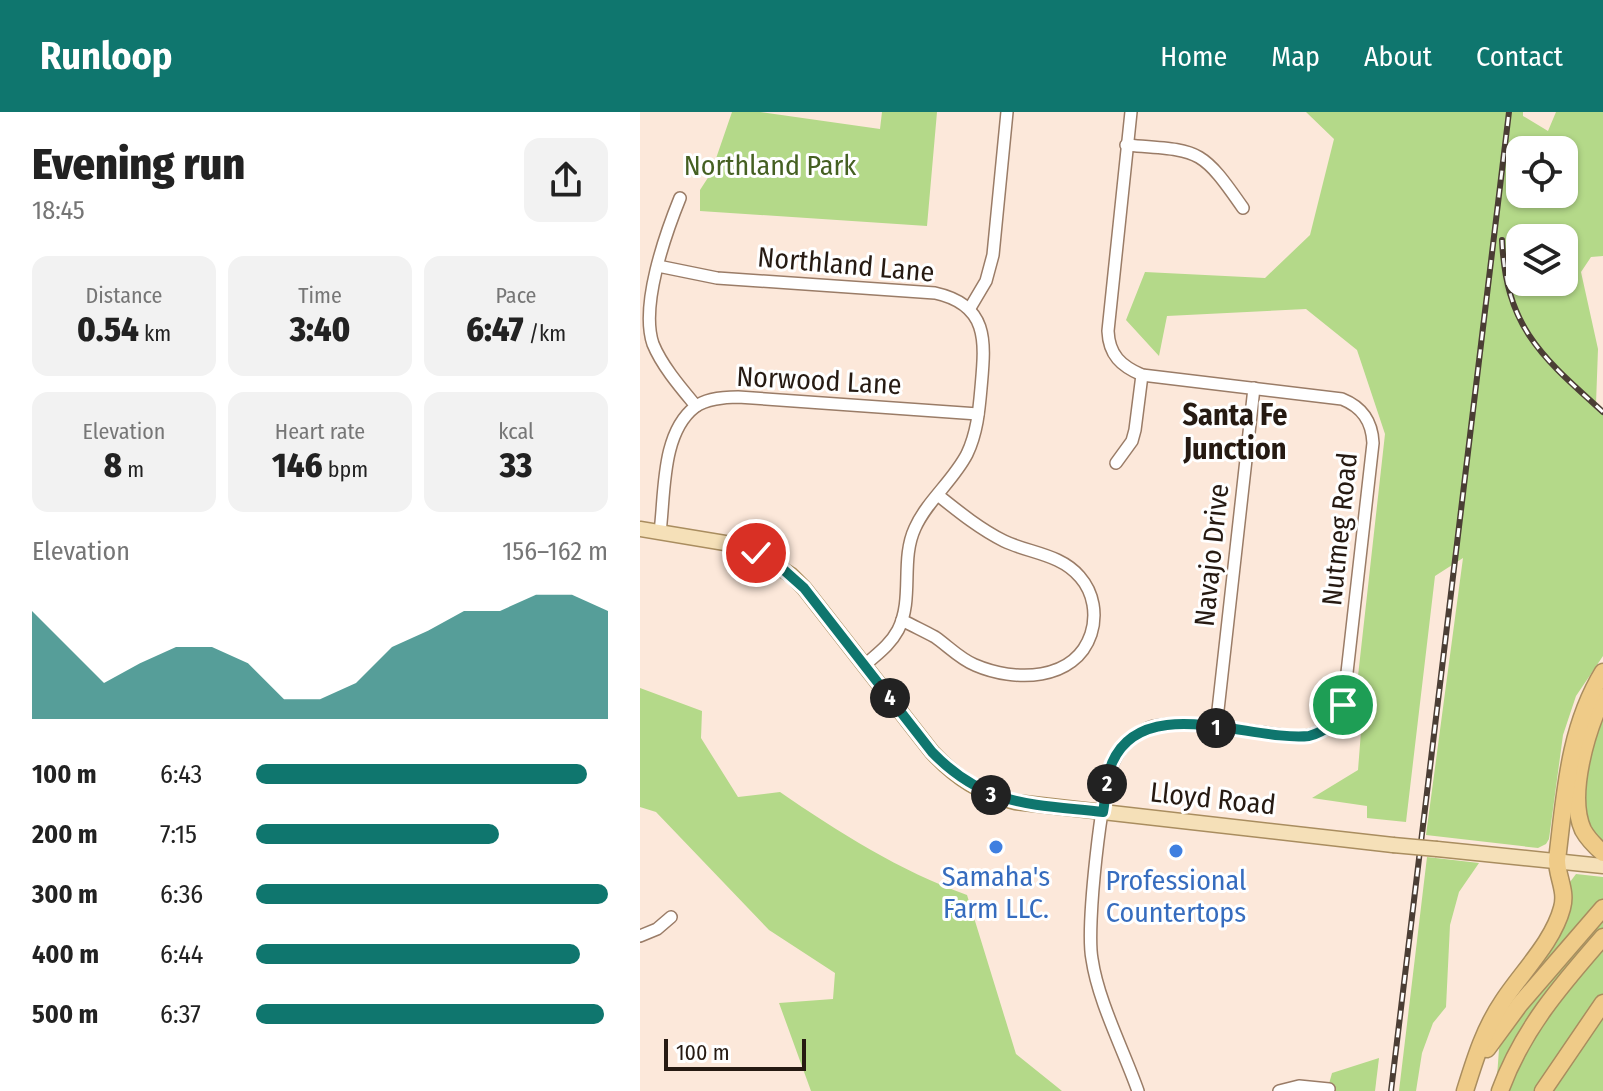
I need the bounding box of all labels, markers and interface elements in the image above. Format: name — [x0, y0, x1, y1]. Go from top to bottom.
text: Runloop — [40, 33, 172, 79]
text: Home — [1160, 40, 1227, 73]
text: Map — [1271, 40, 1320, 73]
text: About — [1364, 40, 1432, 73]
text: Contact — [1476, 40, 1563, 73]
map controls — [1506, 136, 1578, 296]
button: locate — [1506, 136, 1578, 208]
text: Evening run — [32, 138, 245, 191]
button: share — [524, 138, 608, 222]
park label: Northland Park — [684, 149, 857, 182]
text: 18:45 — [32, 195, 85, 226]
button: layers — [1506, 224, 1578, 296]
street label: Northland Lane — [756, 240, 936, 289]
text: Distance — [85, 282, 163, 309]
text: Time — [298, 282, 342, 309]
text: Pace — [495, 282, 537, 309]
text: 0.54 — [77, 309, 139, 350]
text: 3:40 — [290, 309, 350, 350]
text: 6:47 — [466, 309, 523, 350]
text: km — [139, 320, 171, 347]
text: /km — [523, 320, 566, 347]
street label: Norwood Lane — [736, 360, 902, 401]
district label: Santa Fe Junction — [1182, 397, 1288, 467]
text: Elevation — [83, 418, 165, 445]
text: Heart rate — [275, 418, 365, 445]
text: kcal — [498, 418, 534, 445]
text: 8 — [104, 445, 122, 486]
text: 146 — [272, 445, 323, 486]
text: 33 — [500, 445, 532, 486]
street label: Nutmeg Road — [1315, 451, 1364, 607]
text: m — [122, 456, 144, 483]
text: bpm — [323, 456, 368, 483]
street label: Navajo Drive — [1188, 482, 1235, 628]
pin — [722, 519, 790, 587]
icon: check — [734, 531, 778, 575]
text: Elevation — [32, 536, 130, 567]
text: 156–162 m — [502, 536, 608, 567]
pin — [1309, 671, 1377, 739]
pin: 4 — [870, 678, 910, 718]
icon: arrive — [1321, 683, 1365, 727]
text: 4 — [884, 684, 896, 711]
pin: 1 — [1196, 708, 1236, 748]
text: 1 — [1211, 714, 1221, 741]
text: 100 m — [32, 759, 97, 790]
text: 6:43 — [160, 759, 202, 790]
pin: 2 — [1087, 764, 1127, 804]
text: 2 — [1102, 770, 1112, 797]
pin: 3 — [971, 775, 1011, 815]
street label: Lloyd Road — [1149, 776, 1277, 821]
text: 3 — [986, 781, 996, 808]
text: 200 m — [32, 819, 98, 850]
text: 7:15 — [160, 819, 197, 850]
marker: Samaha's Farm LLC. — [987, 838, 1005, 856]
marker: Professional Countertops — [1167, 842, 1185, 860]
place label: Samaha's Farm LLC. — [942, 860, 1050, 925]
place label: Professional Countertops — [1106, 864, 1246, 929]
text: 300 m — [32, 879, 98, 910]
text: 6:36 — [160, 879, 203, 910]
text: 400 m — [32, 939, 99, 970]
text: 6:44 — [160, 939, 203, 970]
text: 500 m — [32, 999, 98, 1030]
text: 6:37 — [160, 999, 201, 1030]
scale bar — [664, 1035, 806, 1071]
text: 100 m — [676, 1039, 730, 1066]

